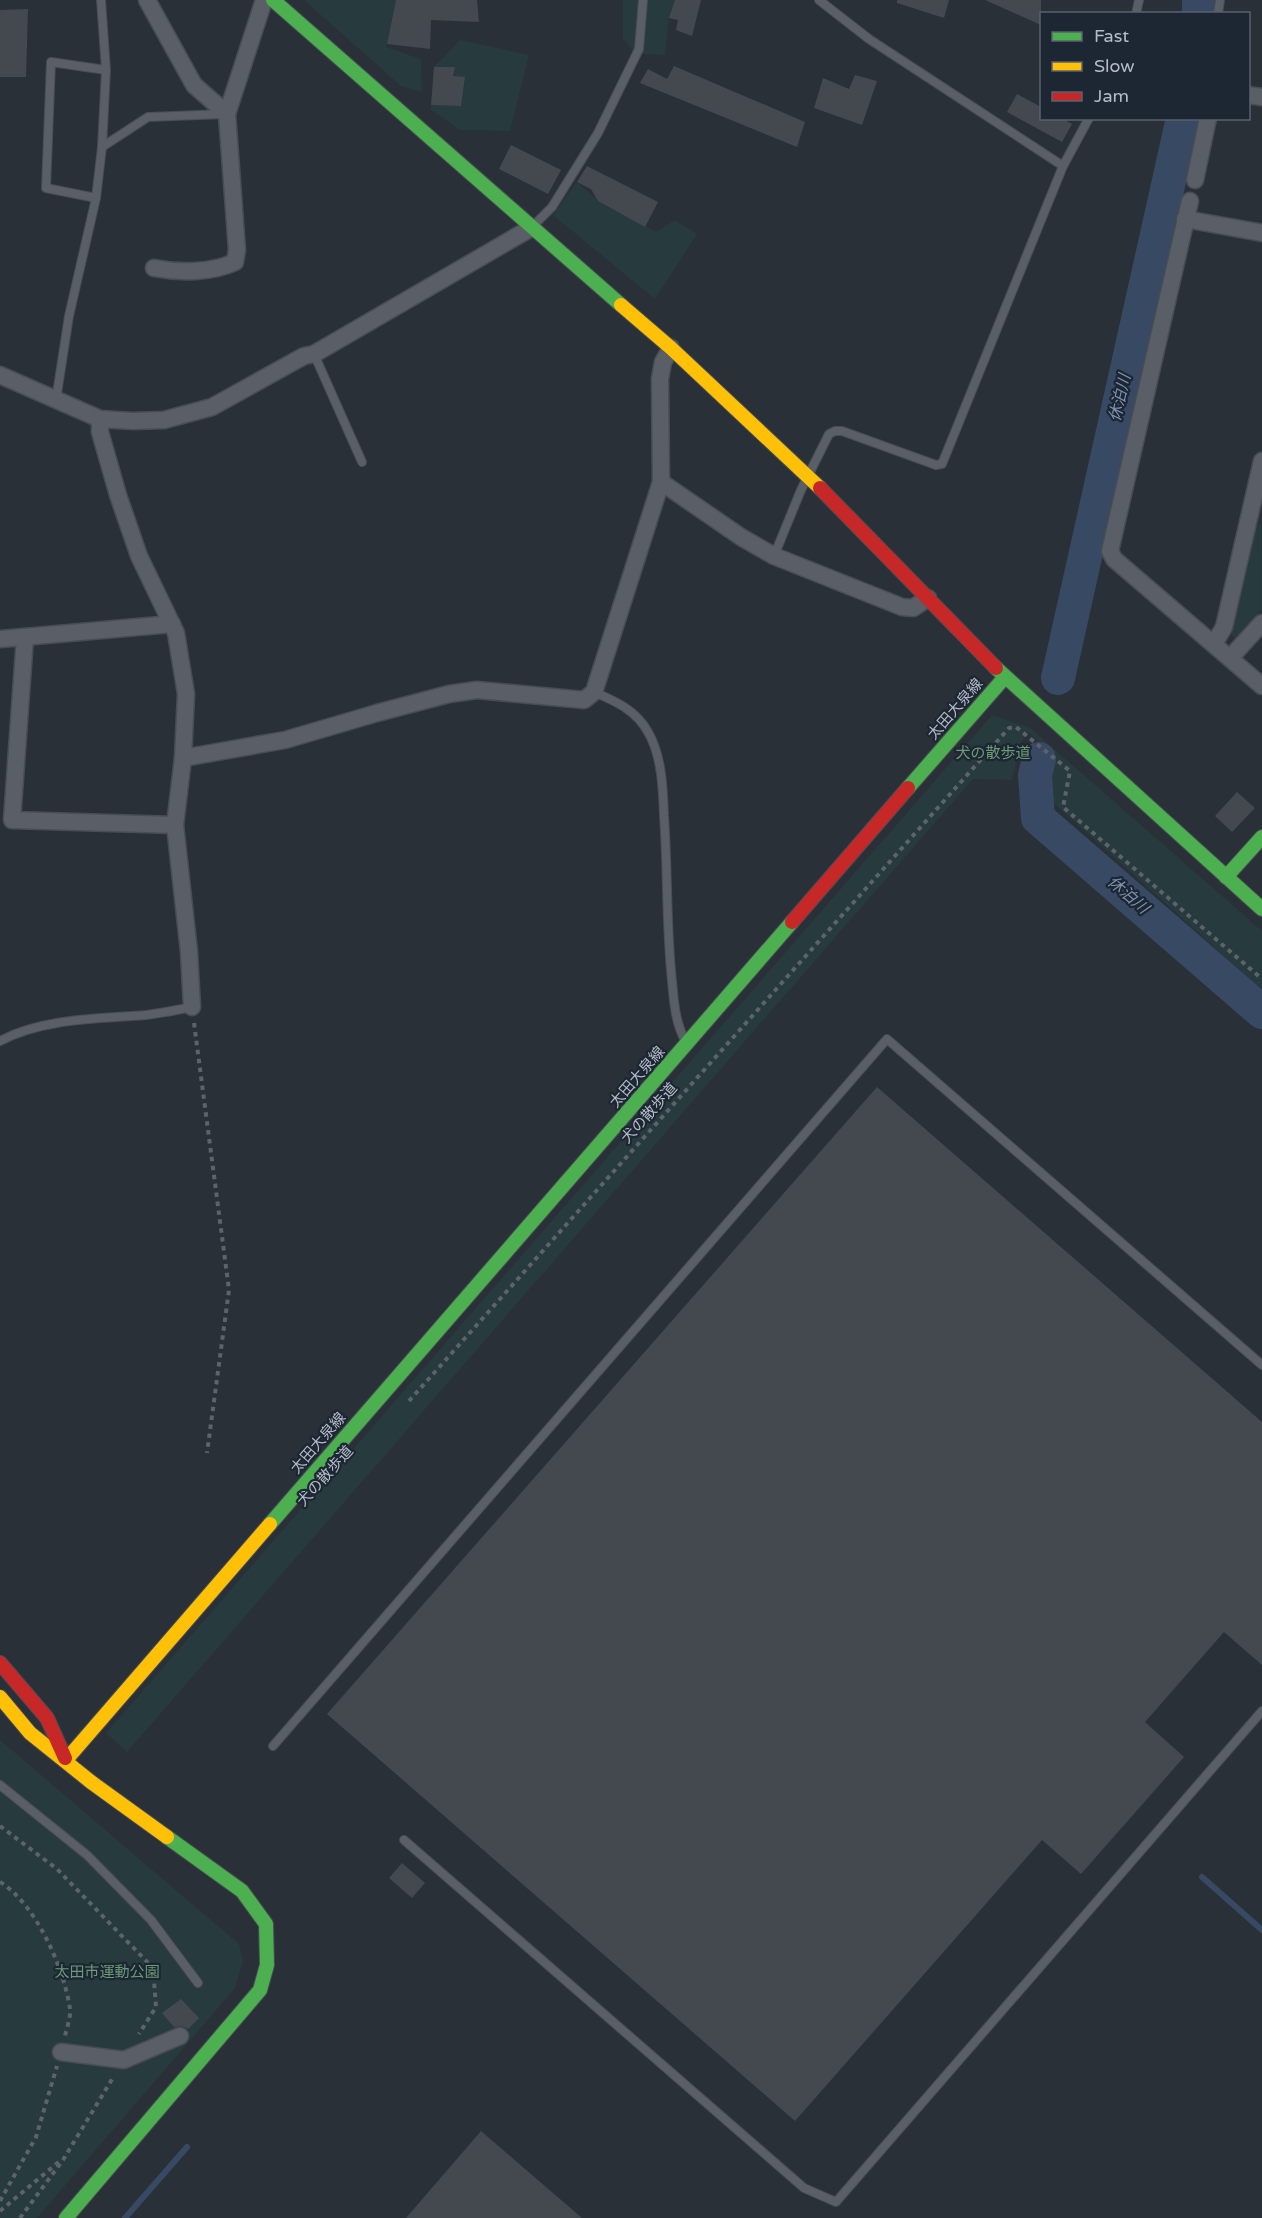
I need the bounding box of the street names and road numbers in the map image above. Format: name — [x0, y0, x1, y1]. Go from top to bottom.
street label: 太田大泉線 — [924, 675, 986, 743]
street label: 太田大泉線 — [606, 1043, 668, 1111]
street label: 犬の散歩道 — [617, 1079, 681, 1147]
street label: 太田大泉線 — [287, 1409, 349, 1477]
street label: 犬の散歩道 — [293, 1442, 357, 1510]

